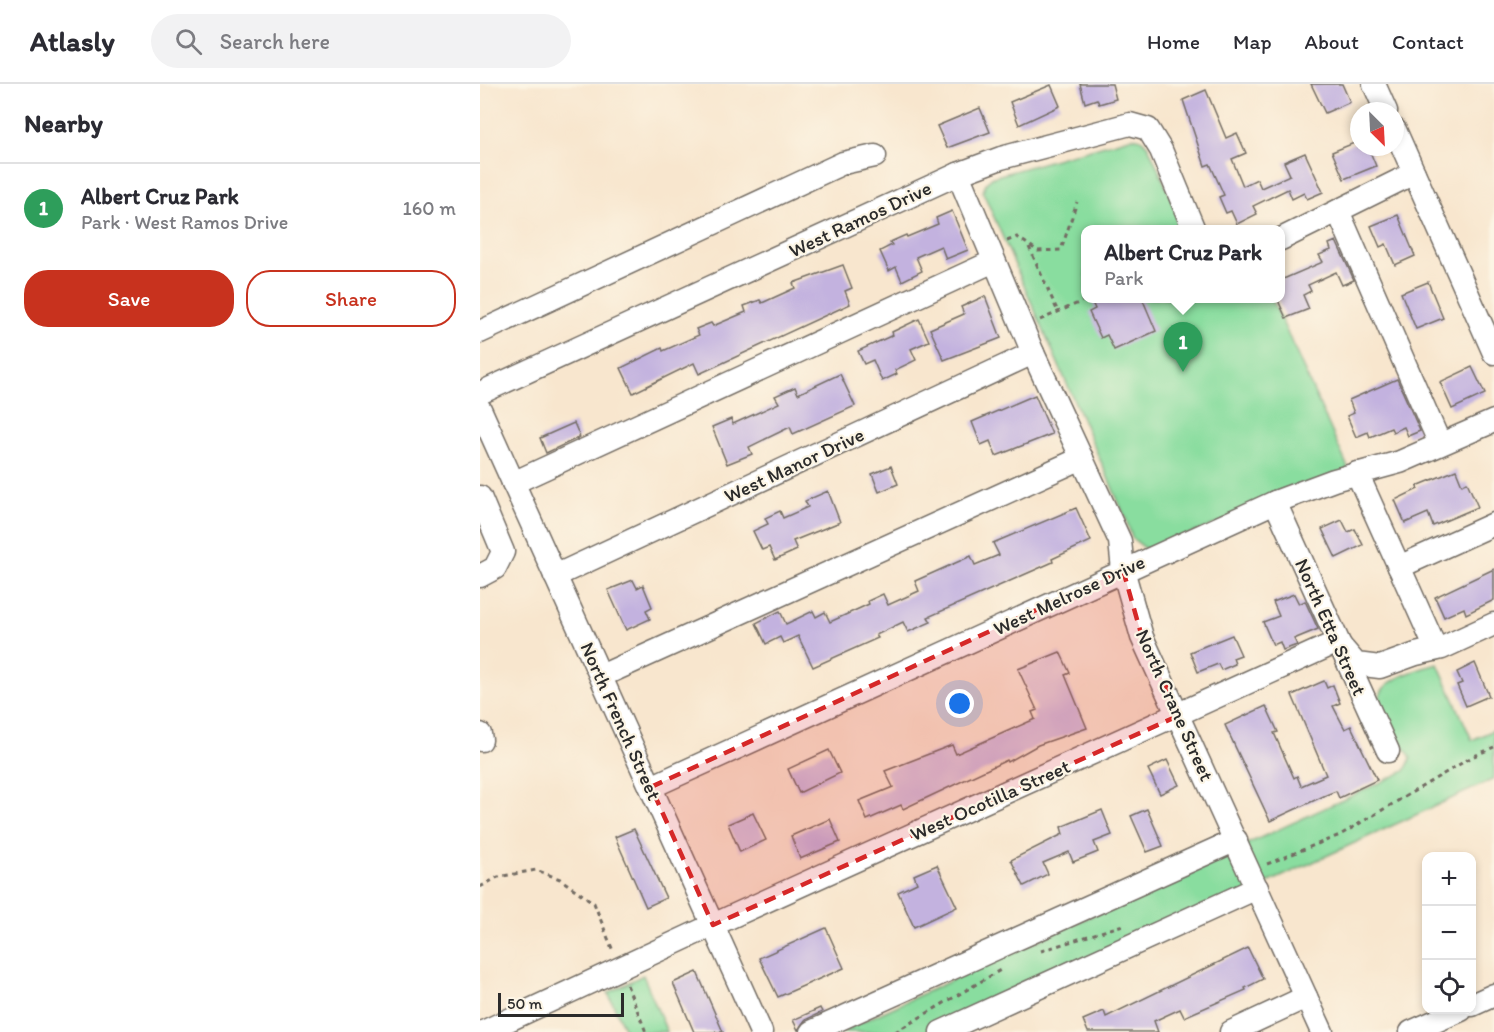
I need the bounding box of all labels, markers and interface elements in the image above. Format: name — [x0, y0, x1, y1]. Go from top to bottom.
search box — [151, 14, 571, 68]
text: Atlasly — [30, 24, 115, 58]
icon: search — [172, 25, 205, 58]
text: Search here — [220, 28, 330, 55]
text: Home — [1147, 29, 1200, 54]
text: Map — [1233, 29, 1272, 54]
text: About — [1305, 29, 1359, 54]
text: Contact — [1392, 29, 1464, 54]
north arrow — [1350, 102, 1404, 156]
text: Nearby — [24, 107, 103, 139]
street label: West Ramos Drive — [785, 176, 935, 262]
text: Albert Cruz Park — [81, 183, 239, 210]
text: 1 — [39, 196, 48, 220]
text: 160 m — [403, 196, 456, 220]
text: Park · West Ramos Drive — [81, 210, 288, 234]
popup — [1081, 225, 1285, 303]
text: Albert Cruz Park — [1104, 239, 1262, 266]
text: Park — [1104, 266, 1143, 290]
button: Save — [24, 270, 234, 327]
button: Share — [246, 270, 456, 327]
pin: 1 — [1164, 322, 1202, 372]
street label: West Manor Drive — [720, 422, 868, 508]
street label: West Melrose Drive — [989, 549, 1149, 641]
street label: North Etta Street — [1290, 555, 1372, 699]
street label: North Crane Street — [1131, 625, 1219, 785]
street label: North French Street — [575, 638, 667, 804]
your location — [945, 689, 974, 718]
street label: West Ocotilla Street — [906, 754, 1074, 846]
map controls — [1422, 852, 1476, 1014]
button: + — [1422, 852, 1476, 906]
button: − — [1422, 906, 1476, 960]
button: locate — [1422, 960, 1476, 1014]
scale bar — [498, 990, 624, 1018]
text: 50 m — [507, 994, 542, 1013]

